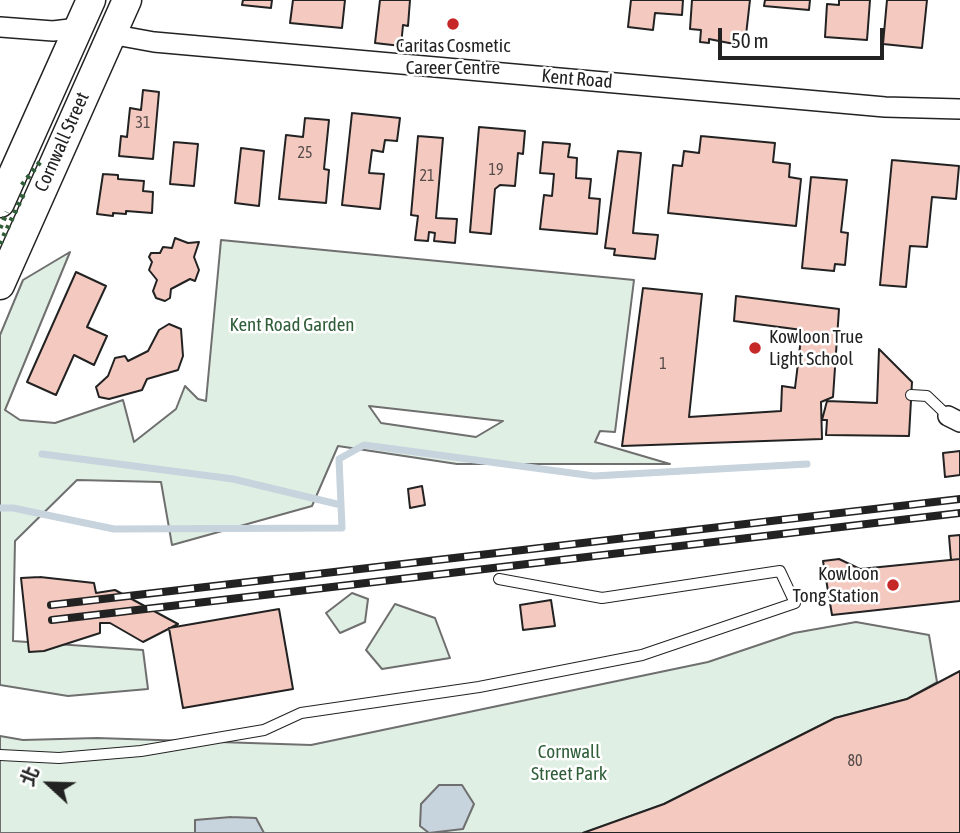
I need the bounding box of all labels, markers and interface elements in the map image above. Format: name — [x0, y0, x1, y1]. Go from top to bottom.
scale bar — [722, 14, 888, 58]
marker: Caritas Cosmetic Career Centre — [445, 16, 461, 32]
text: 50 m — [731, 28, 769, 52]
place label: Caritas Cosmetic Career Centre — [396, 35, 510, 79]
street label: Kent Road — [541, 65, 613, 93]
street label: Cornwall Street — [30, 89, 94, 195]
house number: 31 — [135, 113, 151, 133]
house number: 25 — [297, 143, 313, 163]
house number: 19 — [488, 160, 504, 180]
house number: 21 — [419, 166, 435, 186]
park label: Kent Road Garden — [229, 314, 355, 336]
place label: Kowloon True Light School — [769, 326, 863, 370]
marker: Kowloon True Light School — [747, 340, 763, 356]
house number: 1 — [659, 354, 667, 374]
place label: Kowloon Tong Station — [793, 563, 879, 607]
marker: Kowloon Tong Station — [885, 577, 901, 593]
park label: Cornwall Street Park — [531, 741, 607, 785]
north arrow — [14, 749, 84, 819]
house number: 80 — [847, 751, 863, 771]
text: 北 — [16, 763, 43, 789]

